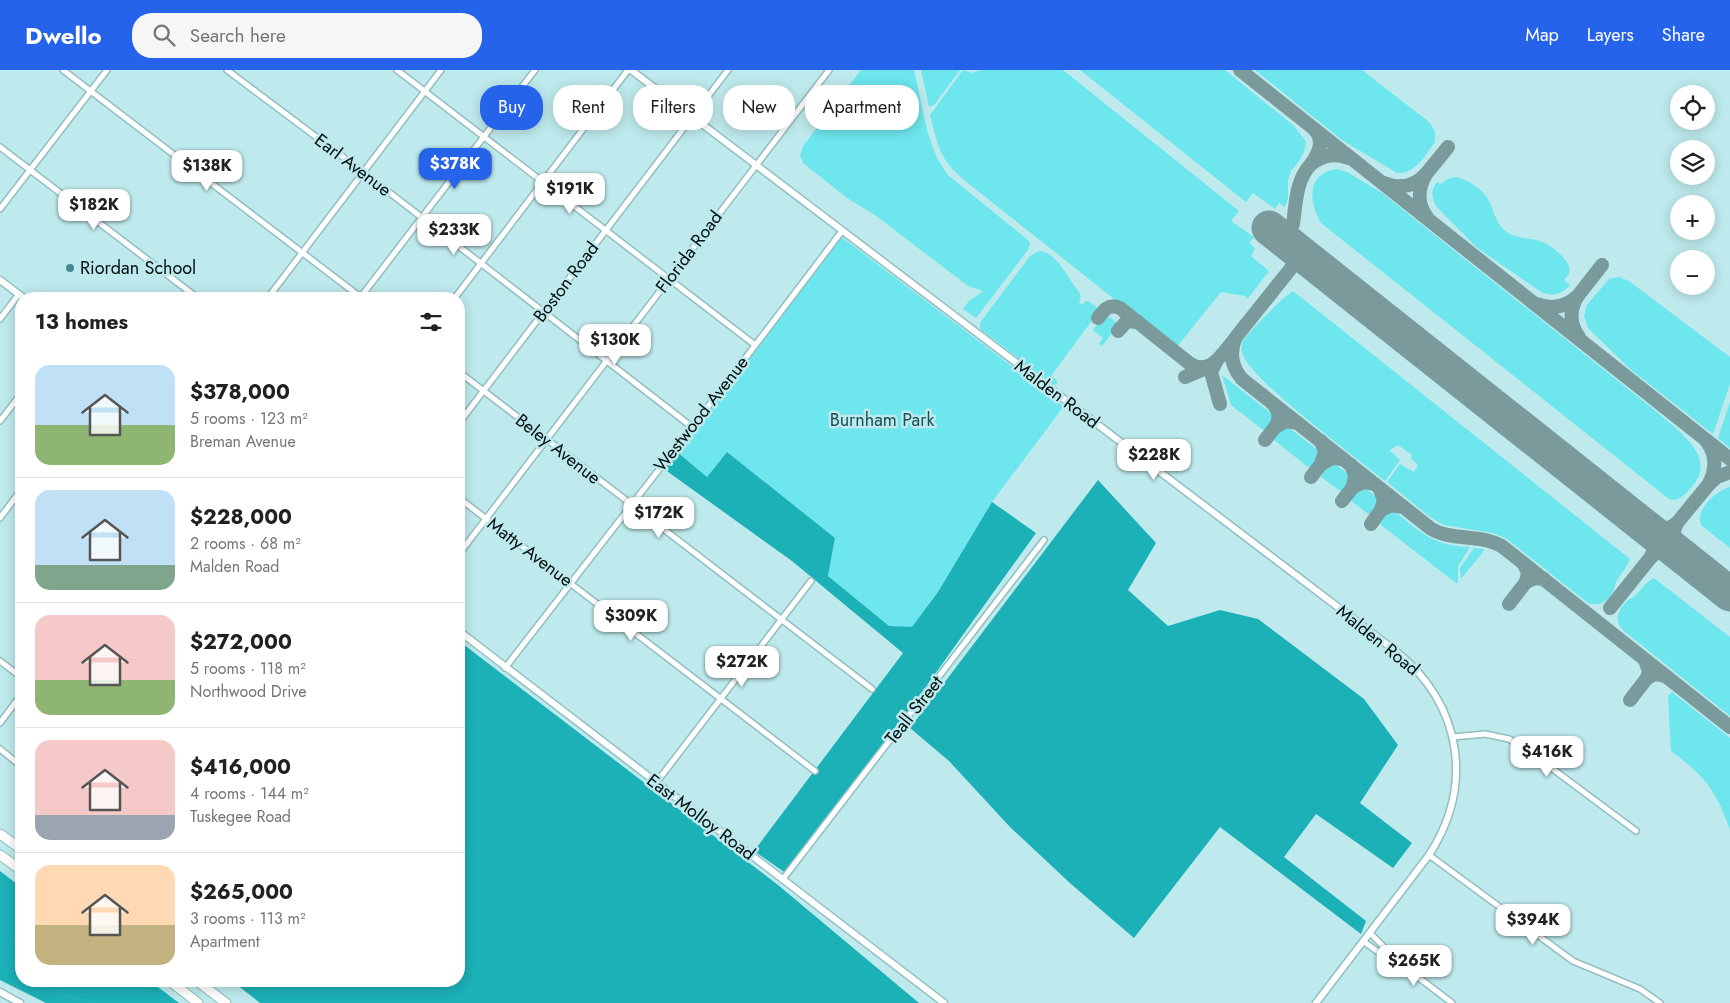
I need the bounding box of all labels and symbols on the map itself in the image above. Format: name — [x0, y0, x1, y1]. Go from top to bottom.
street label: Earl Avenue — [309, 127, 397, 203]
pin: $378K — [420, 148, 490, 190]
pin: $138K — [172, 150, 242, 192]
pin: $191K — [535, 172, 605, 215]
pin: $182K — [59, 189, 129, 231]
street label: Florida Road — [649, 205, 729, 299]
pin: $233K — [419, 214, 489, 256]
street label: Boston Road — [527, 236, 605, 328]
place label: Riordan School — [80, 255, 196, 281]
marker: Riordan School — [64, 262, 76, 274]
pin: $130K — [580, 324, 650, 366]
street label: Westwood Avenue — [647, 351, 755, 477]
street label: Malden Road — [1009, 353, 1105, 435]
street label: Beley Avenue — [510, 407, 606, 491]
park label: Burnham Park — [830, 407, 934, 433]
pin: $228K — [1119, 438, 1189, 481]
pin: $172K — [624, 496, 694, 539]
street label: Matty Avenue — [482, 511, 578, 593]
street label: Malden Road — [1331, 598, 1425, 682]
pin: $309K — [596, 600, 666, 642]
pin: $272K — [707, 646, 777, 688]
street label: Teall Street — [879, 670, 950, 750]
pin: $416K — [1512, 736, 1582, 778]
street label: East Molloy Road — [641, 768, 761, 866]
pin: $394K — [1498, 904, 1568, 946]
pin: $265K — [1379, 944, 1449, 987]

